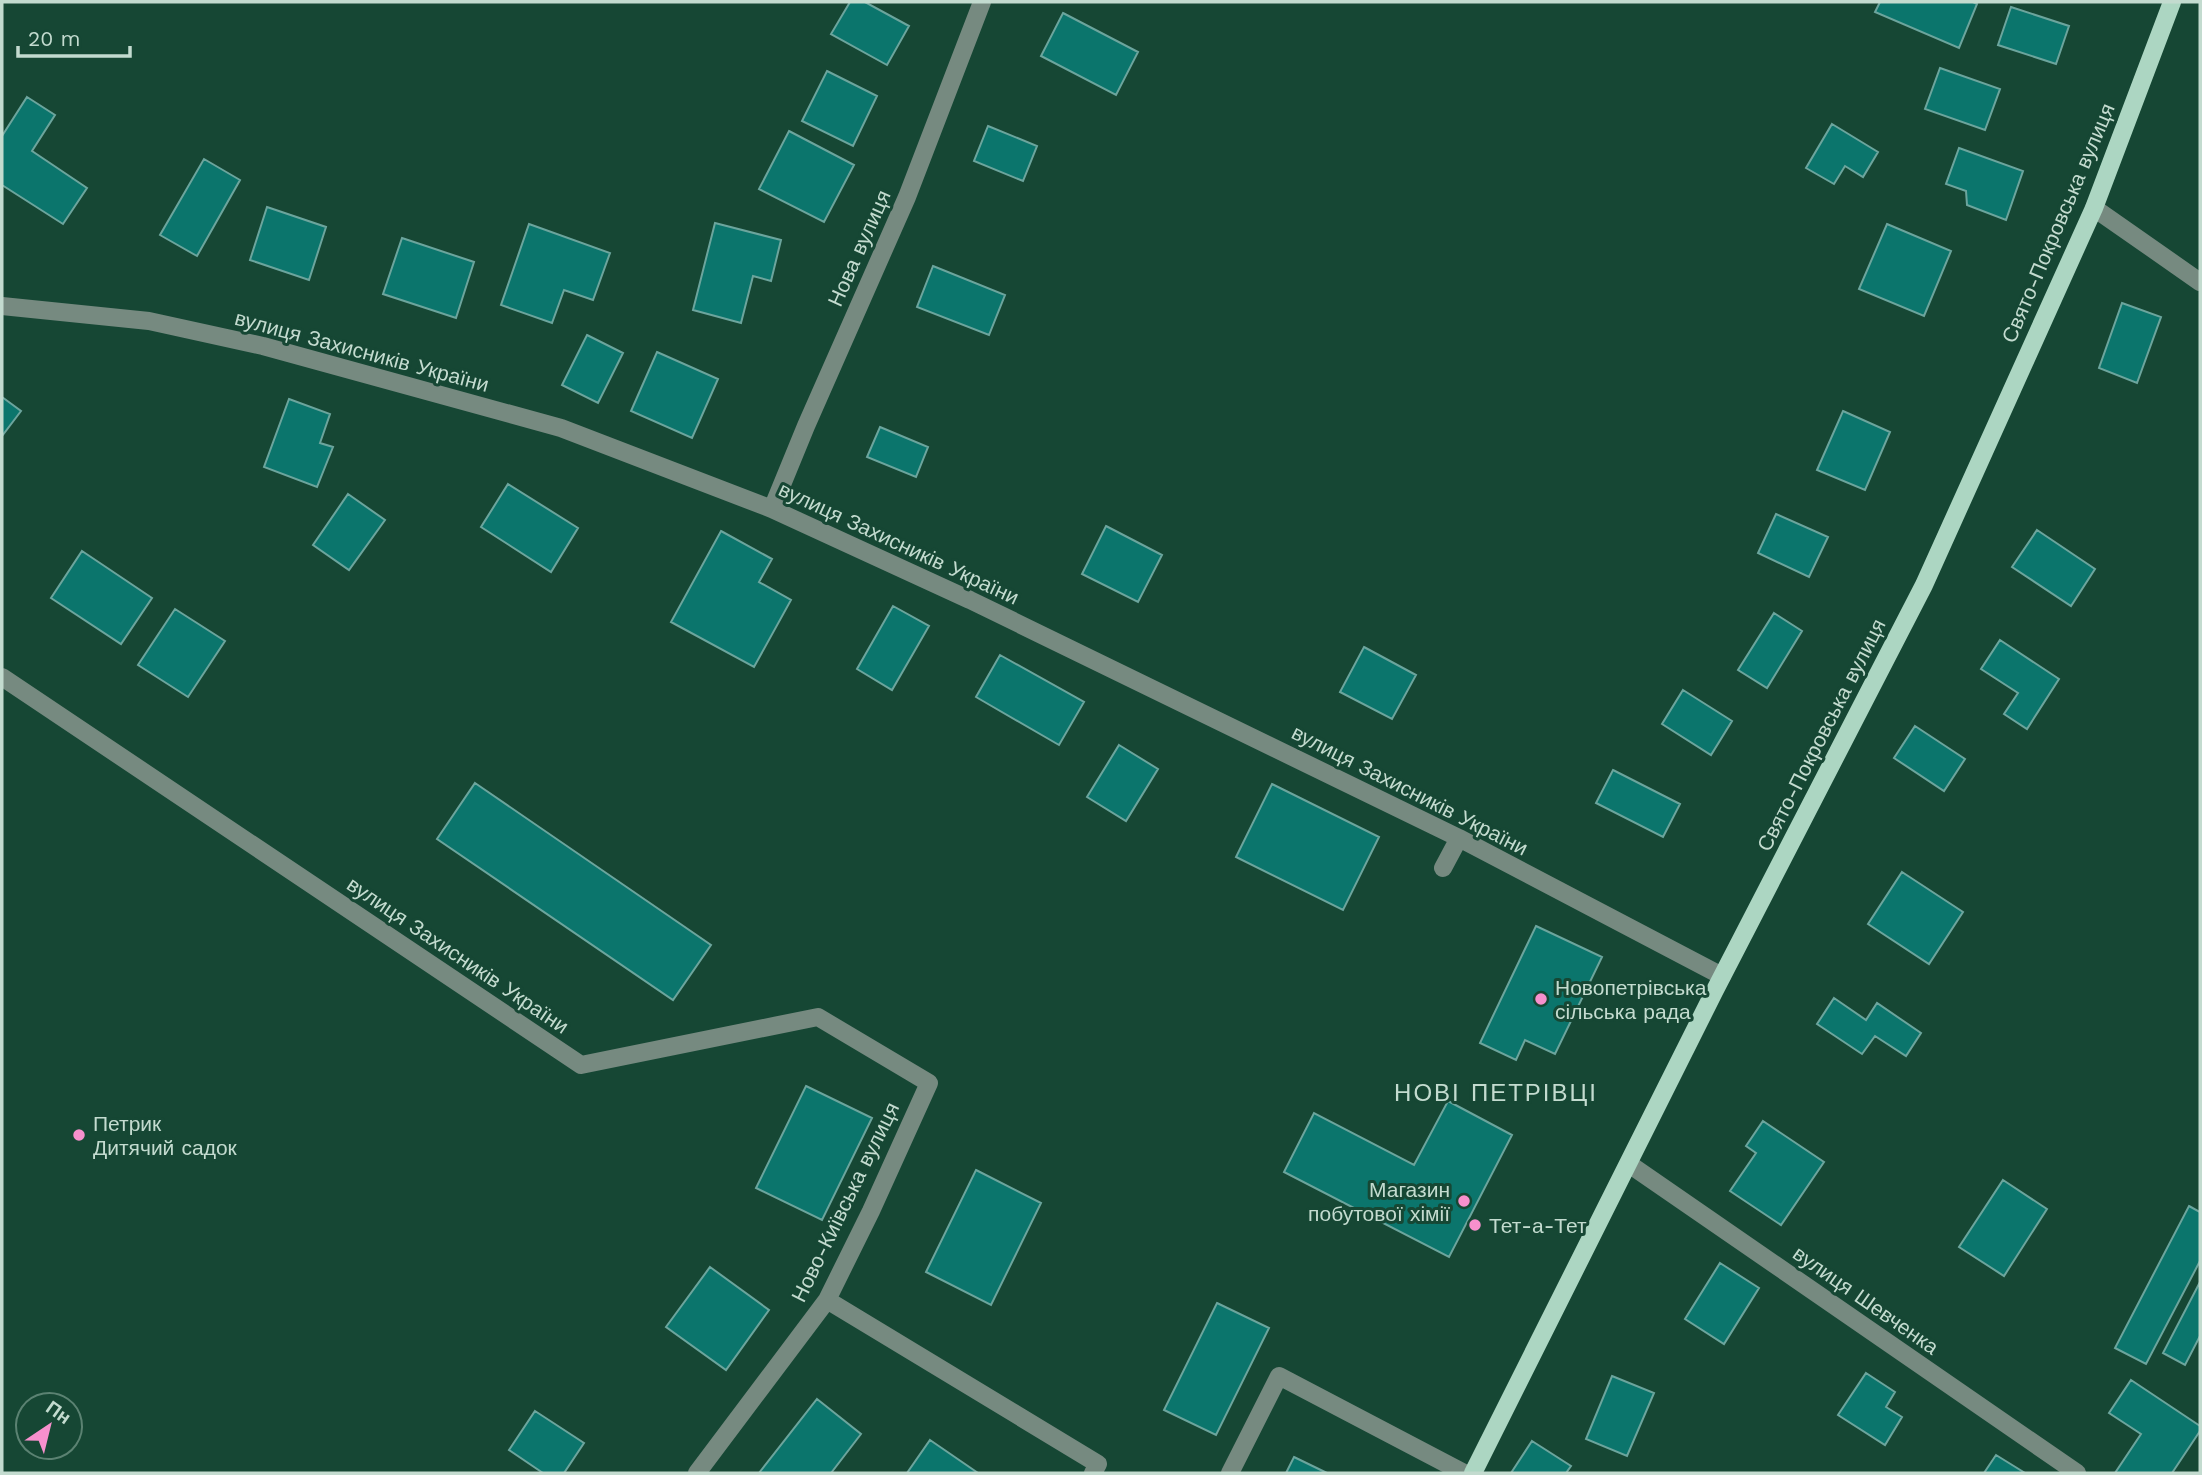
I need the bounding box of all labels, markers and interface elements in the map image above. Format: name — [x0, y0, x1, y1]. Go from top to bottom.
scale bar — [18, 14, 130, 58]
text: 20 m — [28, 26, 80, 51]
street label: Свято-Покровська вулиця — [1996, 100, 2120, 346]
street label: Нова вулиця — [822, 186, 896, 310]
street label: вулиця Захисників України — [232, 305, 492, 397]
street label: вулиця Захисників України — [775, 476, 1023, 610]
street label: Свято-Покровська вулиця — [1751, 615, 1891, 855]
street label: вулиця Захисників України — [1288, 719, 1532, 861]
street label: вулиця Захисників України — [342, 871, 574, 1039]
place label: Новопетрівська сільська рада — [1555, 975, 1707, 1024]
marker: Новопетрівська сільська рада — [1533, 991, 1549, 1007]
district label: НОВІ ПЕТРІВЦІ — [1394, 1079, 1598, 1107]
street label: Ново-Київська вулиця — [786, 1098, 904, 1306]
place label: Петрик Дитячий садок — [93, 1111, 238, 1160]
marker: Петрик Дитячий садок — [71, 1127, 87, 1143]
place label: Магазин побутової хімії — [1308, 1177, 1450, 1226]
marker: Магазин побутової хімії — [1456, 1193, 1472, 1209]
place label: Тет-а-Тет — [1489, 1213, 1587, 1238]
marker: Тет-а-Тет — [1467, 1217, 1483, 1233]
street label: вулиця Шевченка — [1788, 1240, 1944, 1360]
north arrow — [14, 1391, 84, 1461]
text: Пн — [42, 1396, 75, 1429]

